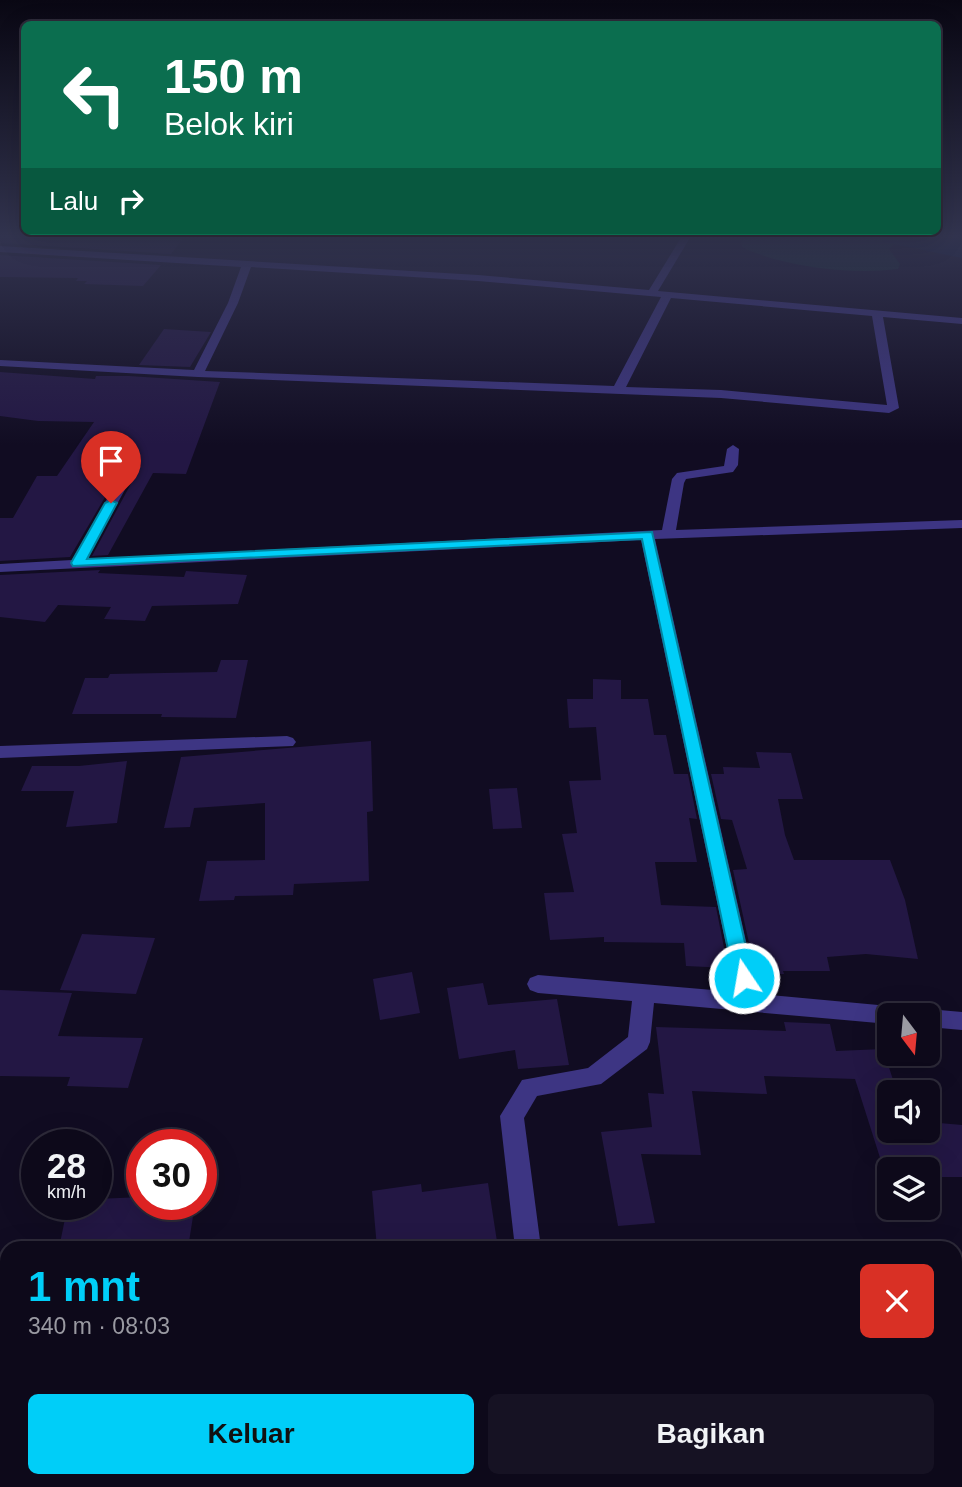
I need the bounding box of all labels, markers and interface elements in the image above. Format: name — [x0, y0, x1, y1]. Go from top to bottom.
icon: left — [49, 49, 140, 140]
text: 150 m — [164, 49, 303, 103]
text: Belok kiri — [164, 106, 294, 142]
icon: right — [112, 182, 150, 220]
text: Lalu — [49, 186, 98, 216]
pin — [81, 431, 141, 503]
icon: arrive — [92, 442, 130, 480]
position arrow — [707, 941, 781, 1015]
north arrow — [877, 1003, 940, 1066]
map controls — [877, 1003, 940, 1220]
button: sound — [877, 1080, 940, 1143]
speed limit sign: 30 — [126, 1129, 217, 1220]
text: 28 — [47, 1146, 86, 1185]
button: layers — [877, 1157, 940, 1220]
text: km/h — [47, 1182, 86, 1202]
text: 1 mnt — [28, 1263, 140, 1310]
button: close — [860, 1264, 934, 1338]
text: 340 m · 08:03 — [28, 1313, 170, 1339]
button: Keluar — [28, 1394, 474, 1474]
button: Bagikan — [488, 1394, 934, 1474]

